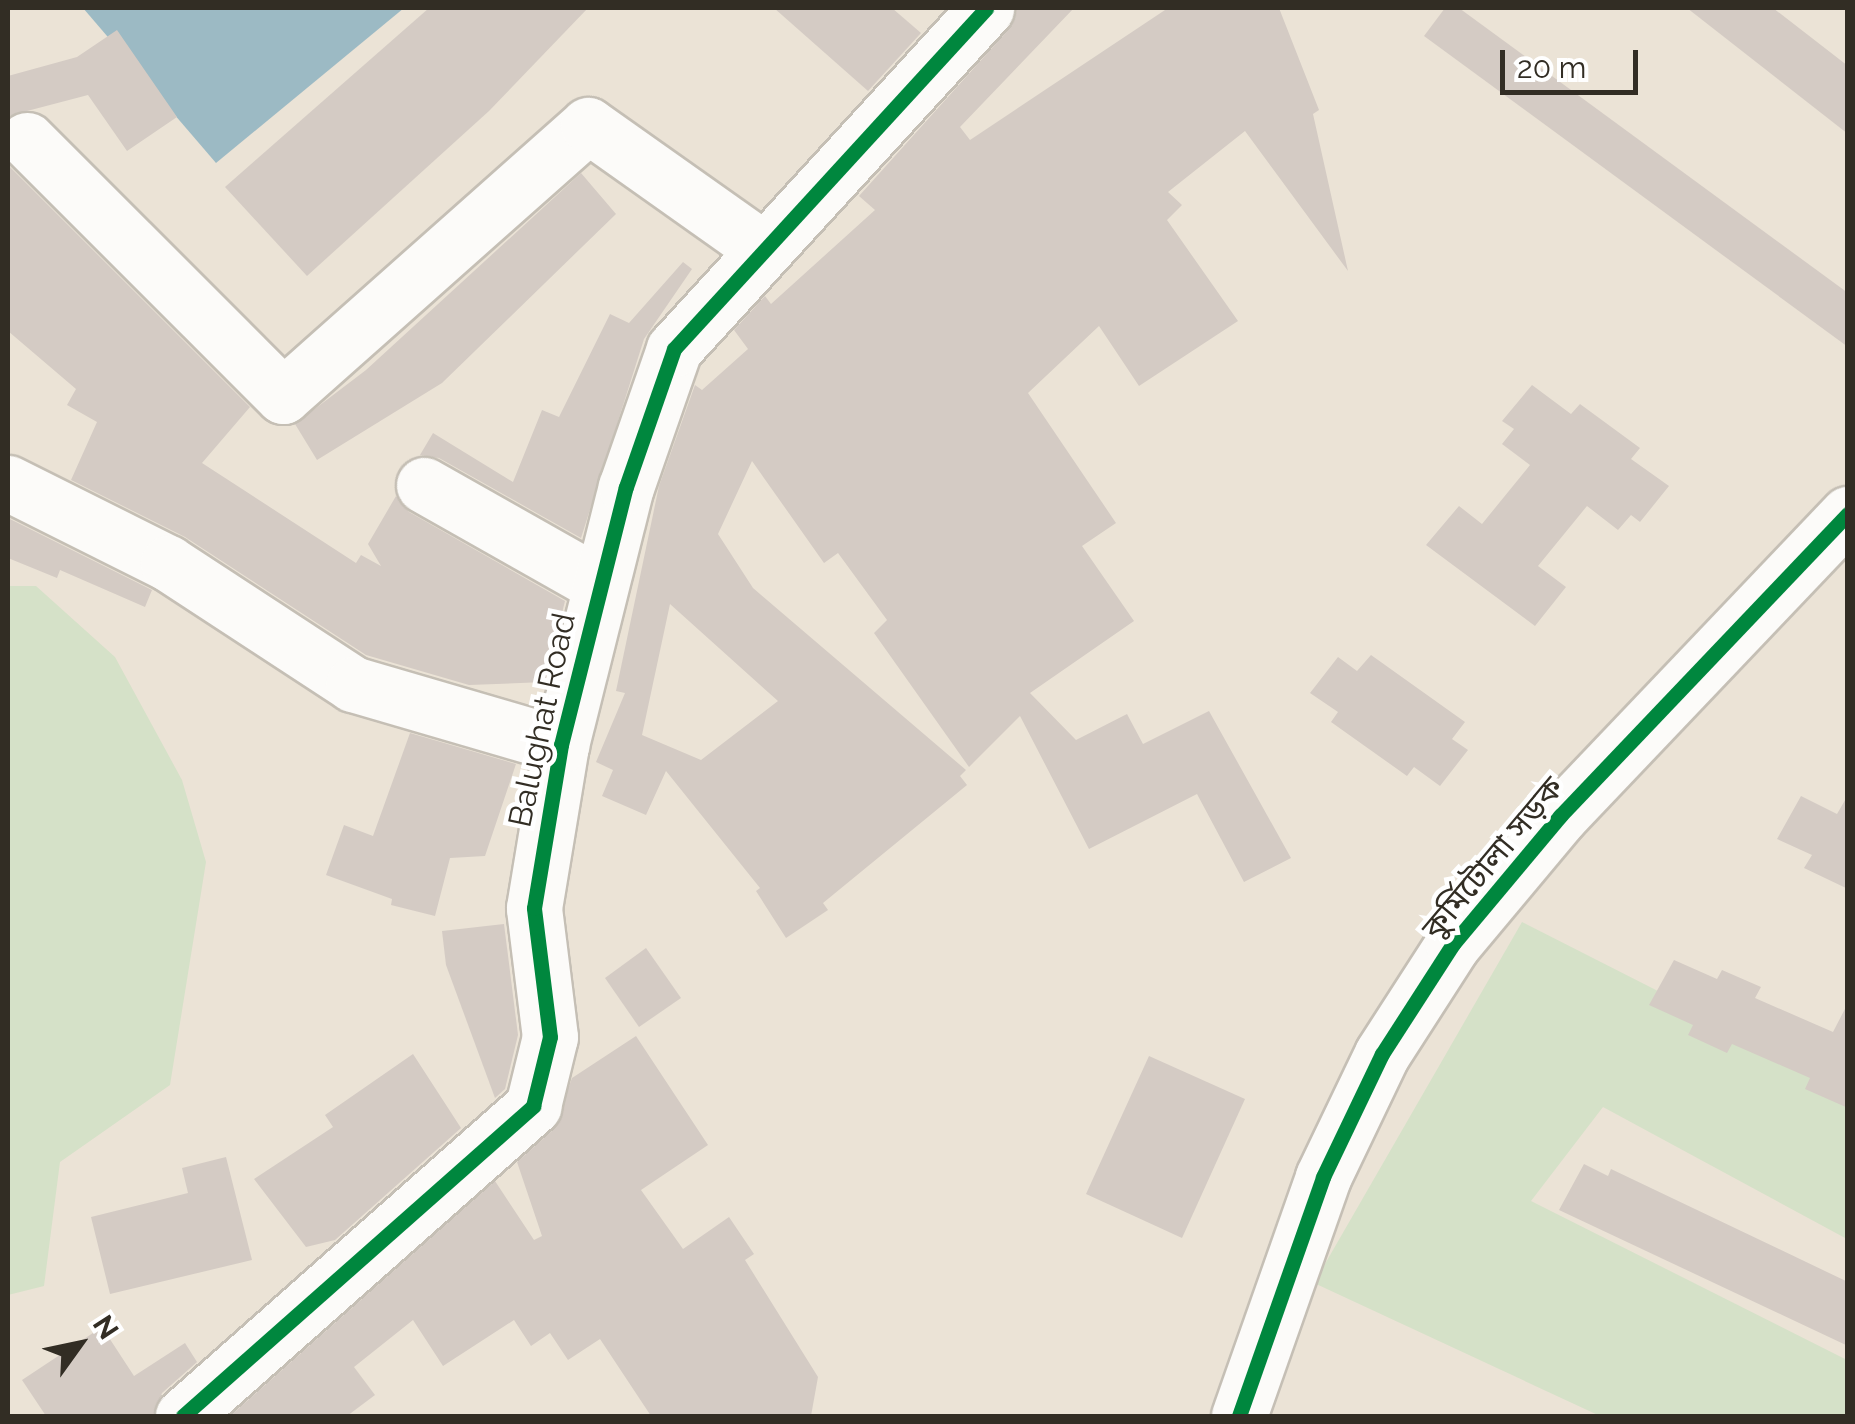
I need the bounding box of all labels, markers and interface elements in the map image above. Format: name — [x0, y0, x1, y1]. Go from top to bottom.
scale bar — [1505, 30, 1642, 92]
text: 20 m — [1517, 50, 1586, 85]
street label: Balughat Road — [501, 609, 583, 831]
street label: কুর্মিটোলা সড়ক — [1414, 769, 1572, 947]
north arrow — [30, 1294, 130, 1394]
text: N — [86, 1309, 125, 1345]

